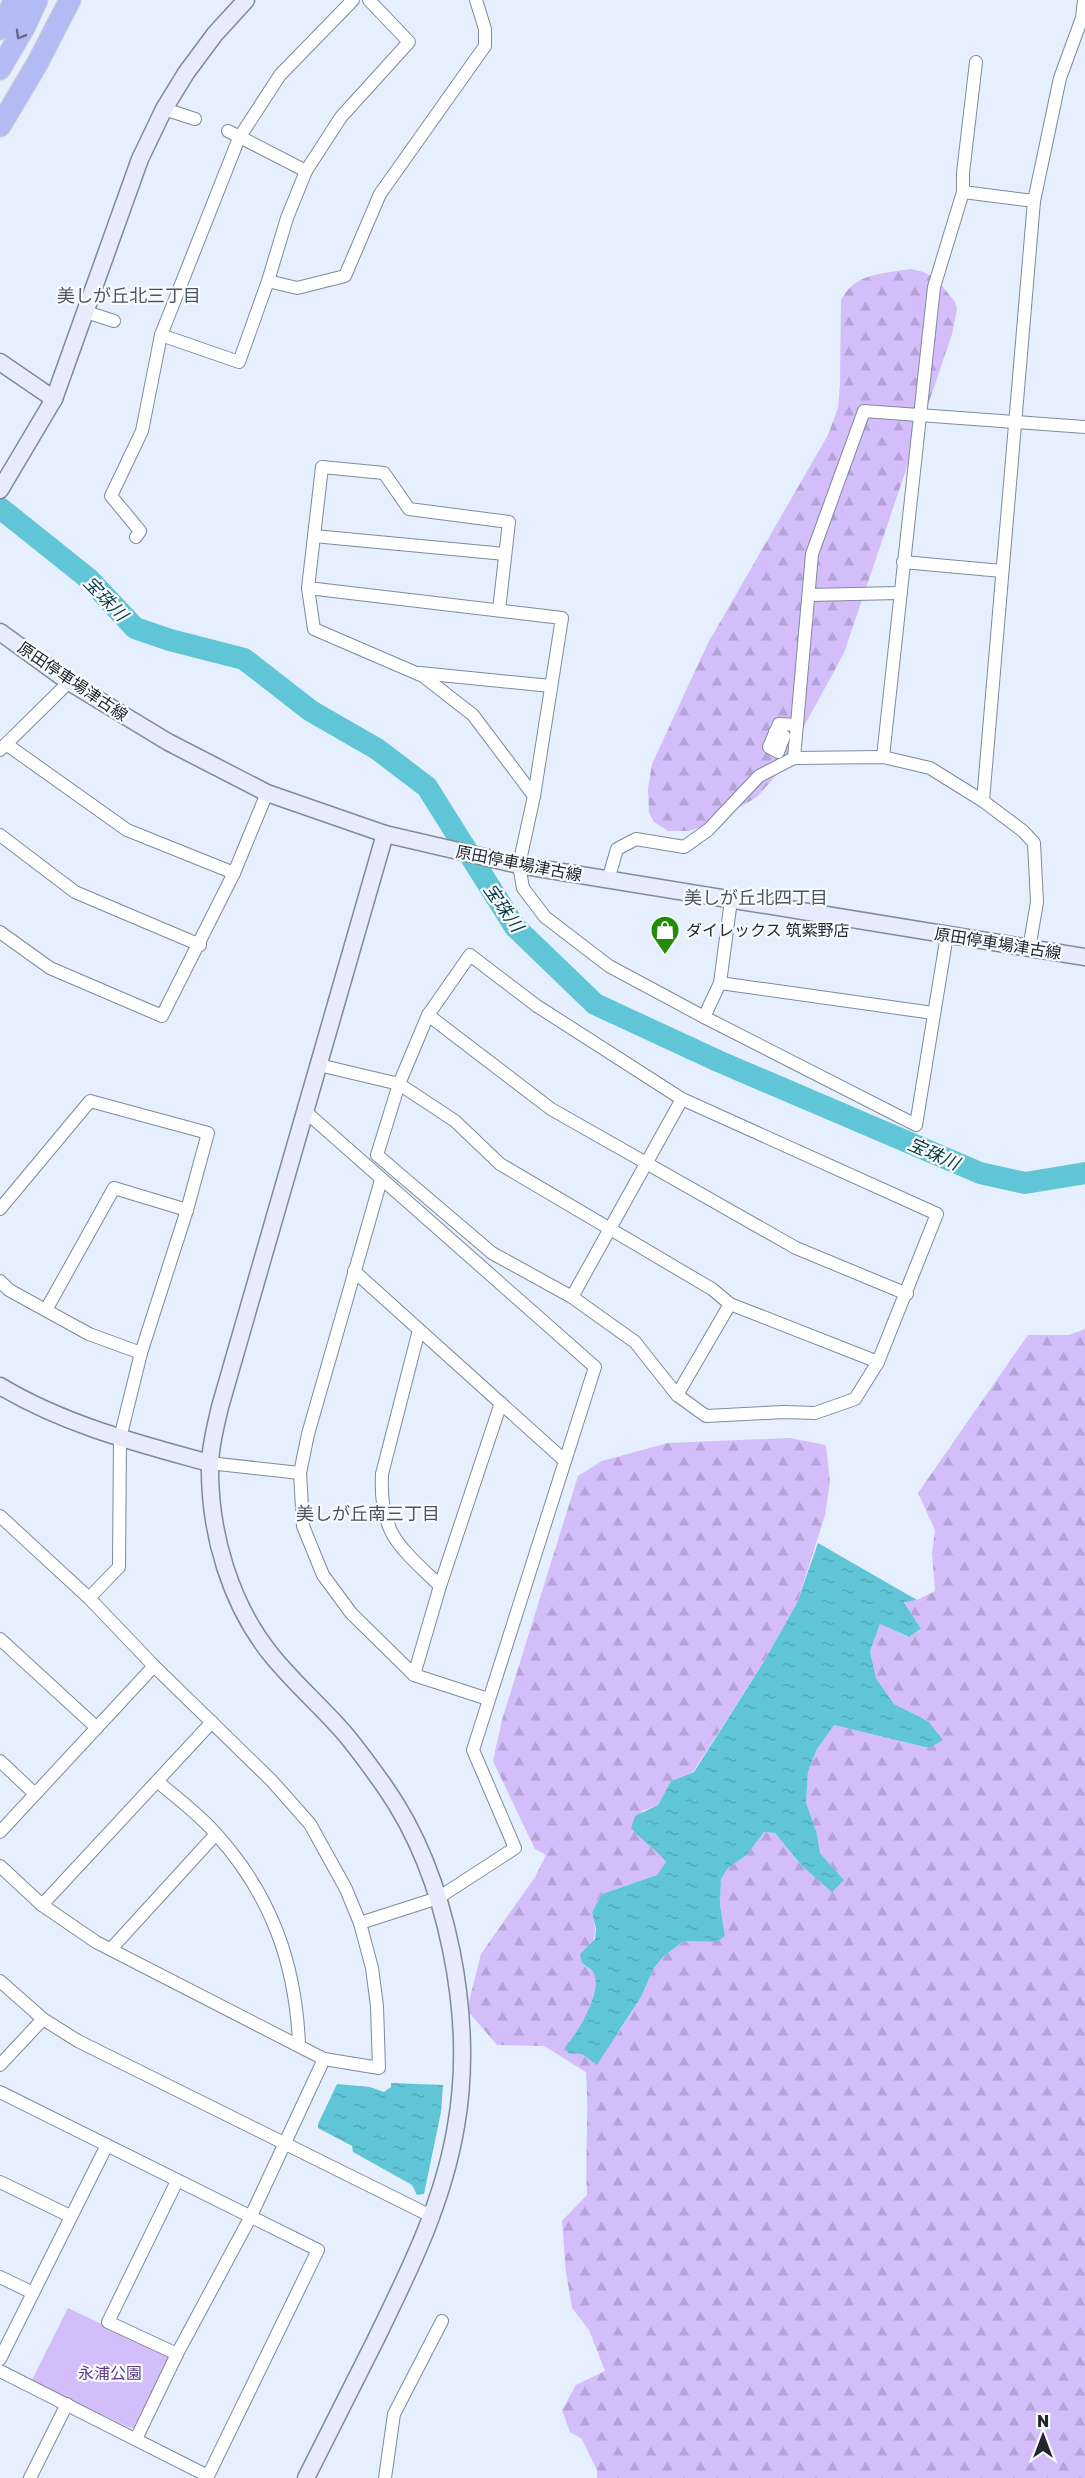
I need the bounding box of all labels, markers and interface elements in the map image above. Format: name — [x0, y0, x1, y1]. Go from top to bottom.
one-way arrow — [16, 29, 27, 39]
district label: 美しが丘北三丁目 — [57, 284, 201, 306]
water label: 宝珠川 — [79, 571, 134, 627]
street label: 原田停車場津古線 — [14, 637, 132, 725]
street label: 原田停車場津古線 — [454, 841, 584, 885]
water label: 宝珠川 — [480, 879, 530, 937]
district label: 美しが丘北四丁目 — [684, 886, 828, 908]
shop icon: ダイレックス 筑紫野店 — [649, 914, 681, 956]
place label: ダイレックス 筑紫野店 — [686, 920, 850, 940]
street label: 原田停車場津古線 — [933, 923, 1063, 963]
water label: 宝珠川 — [905, 1132, 965, 1175]
district label: 美しが丘南三丁目 — [296, 1502, 440, 1524]
park label: 永浦公園 — [78, 2363, 142, 2383]
north arrow — [1013, 2406, 1073, 2466]
text: N — [1037, 2411, 1049, 2431]

